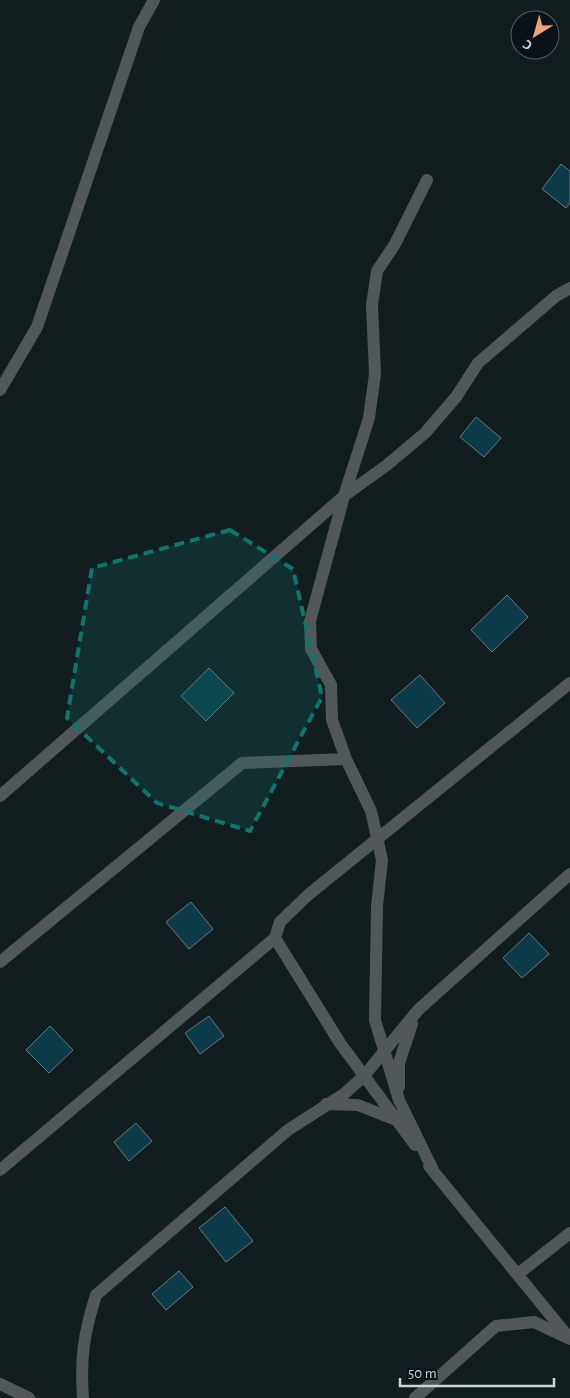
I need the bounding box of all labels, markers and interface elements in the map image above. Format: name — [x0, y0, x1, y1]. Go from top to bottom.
north arrow — [510, 10, 560, 60]
text: С — [520, 37, 535, 53]
scale bar — [400, 1356, 554, 1388]
text: 50 m — [408, 1366, 437, 1381]

